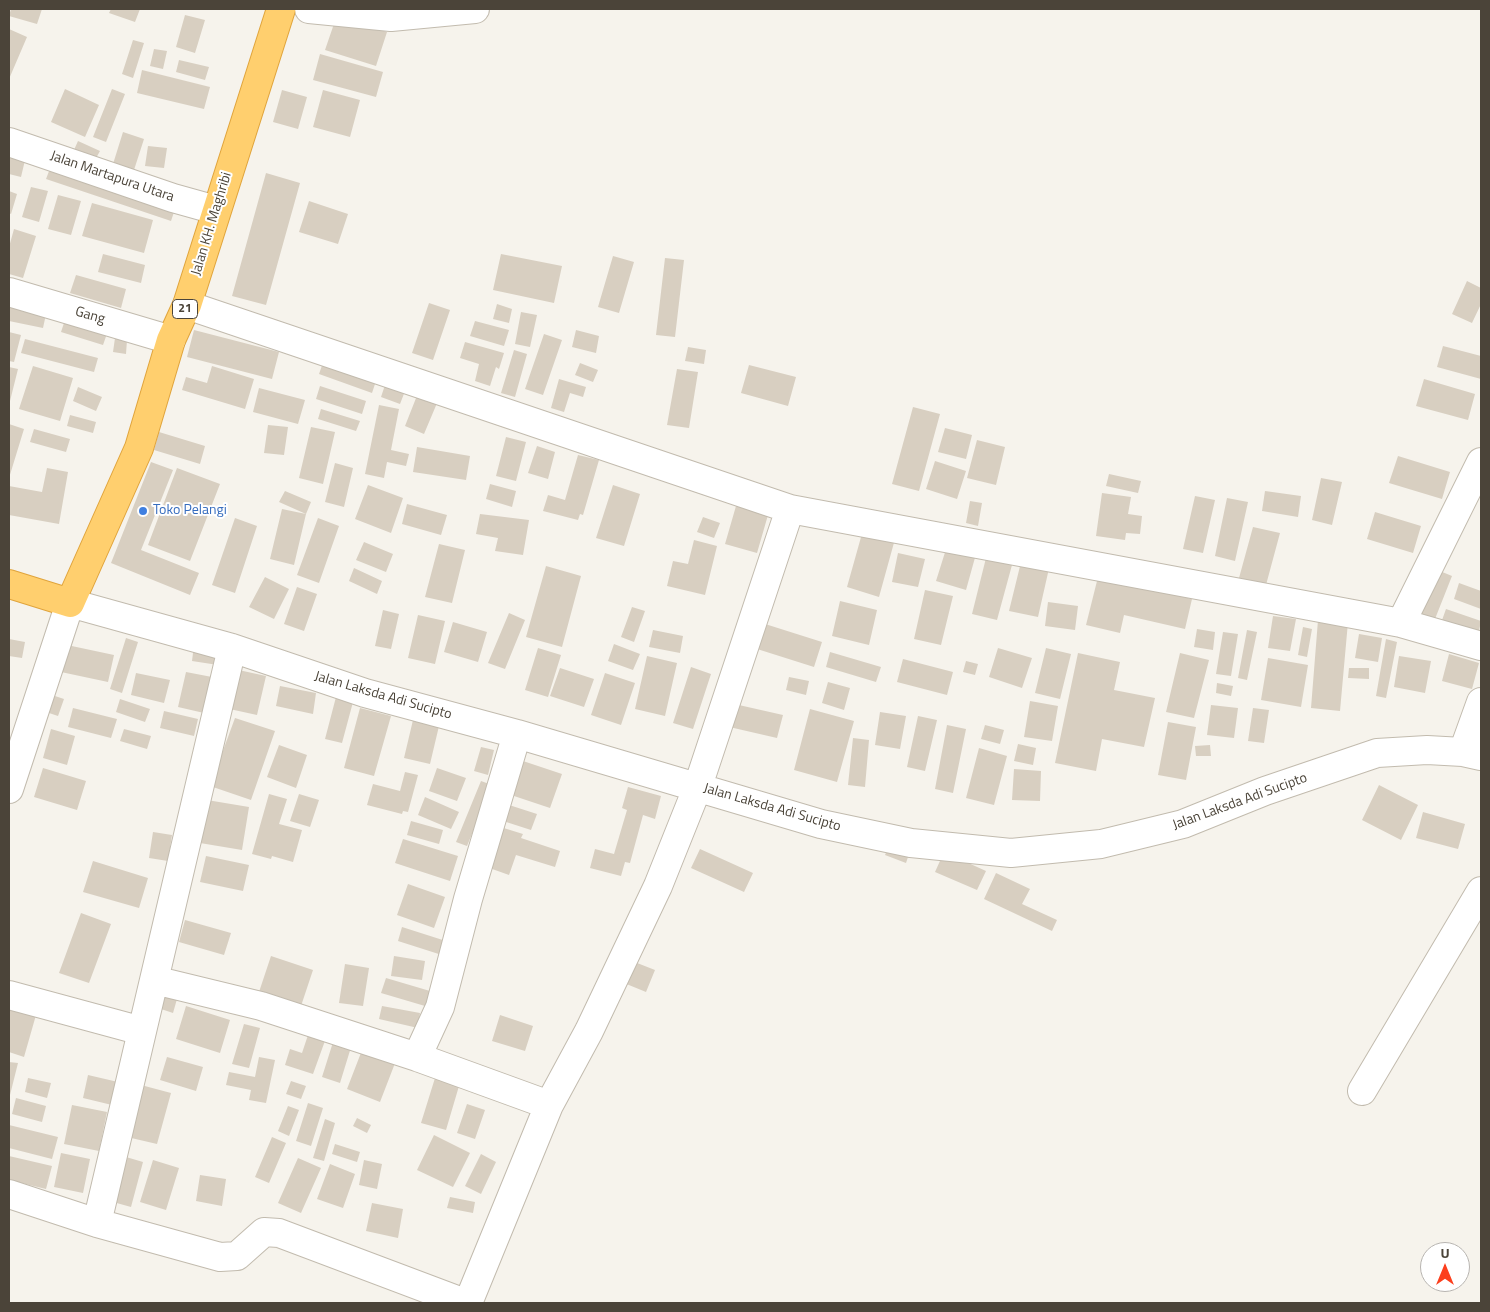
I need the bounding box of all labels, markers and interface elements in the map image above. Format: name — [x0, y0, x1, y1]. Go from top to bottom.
street label: Jalan Martapura Utara — [48, 148, 176, 206]
street label: Jalan KH. Maghribi — [188, 170, 236, 278]
road number: 21 — [172, 300, 198, 318]
street label: Gang — [73, 304, 107, 328]
place label: Toko Pelangi — [153, 503, 227, 519]
marker: Toko Pelangi — [137, 505, 149, 517]
street label: Jalan Laksda Adi Sucipto — [312, 668, 454, 724]
street label: Jalan Laksda Adi Sucipto — [1170, 770, 1310, 834]
street label: Jalan Laksda Adi Sucipto — [701, 780, 843, 836]
north arrow — [1420, 1242, 1470, 1292]
text: U — [1440, 1242, 1450, 1263]

